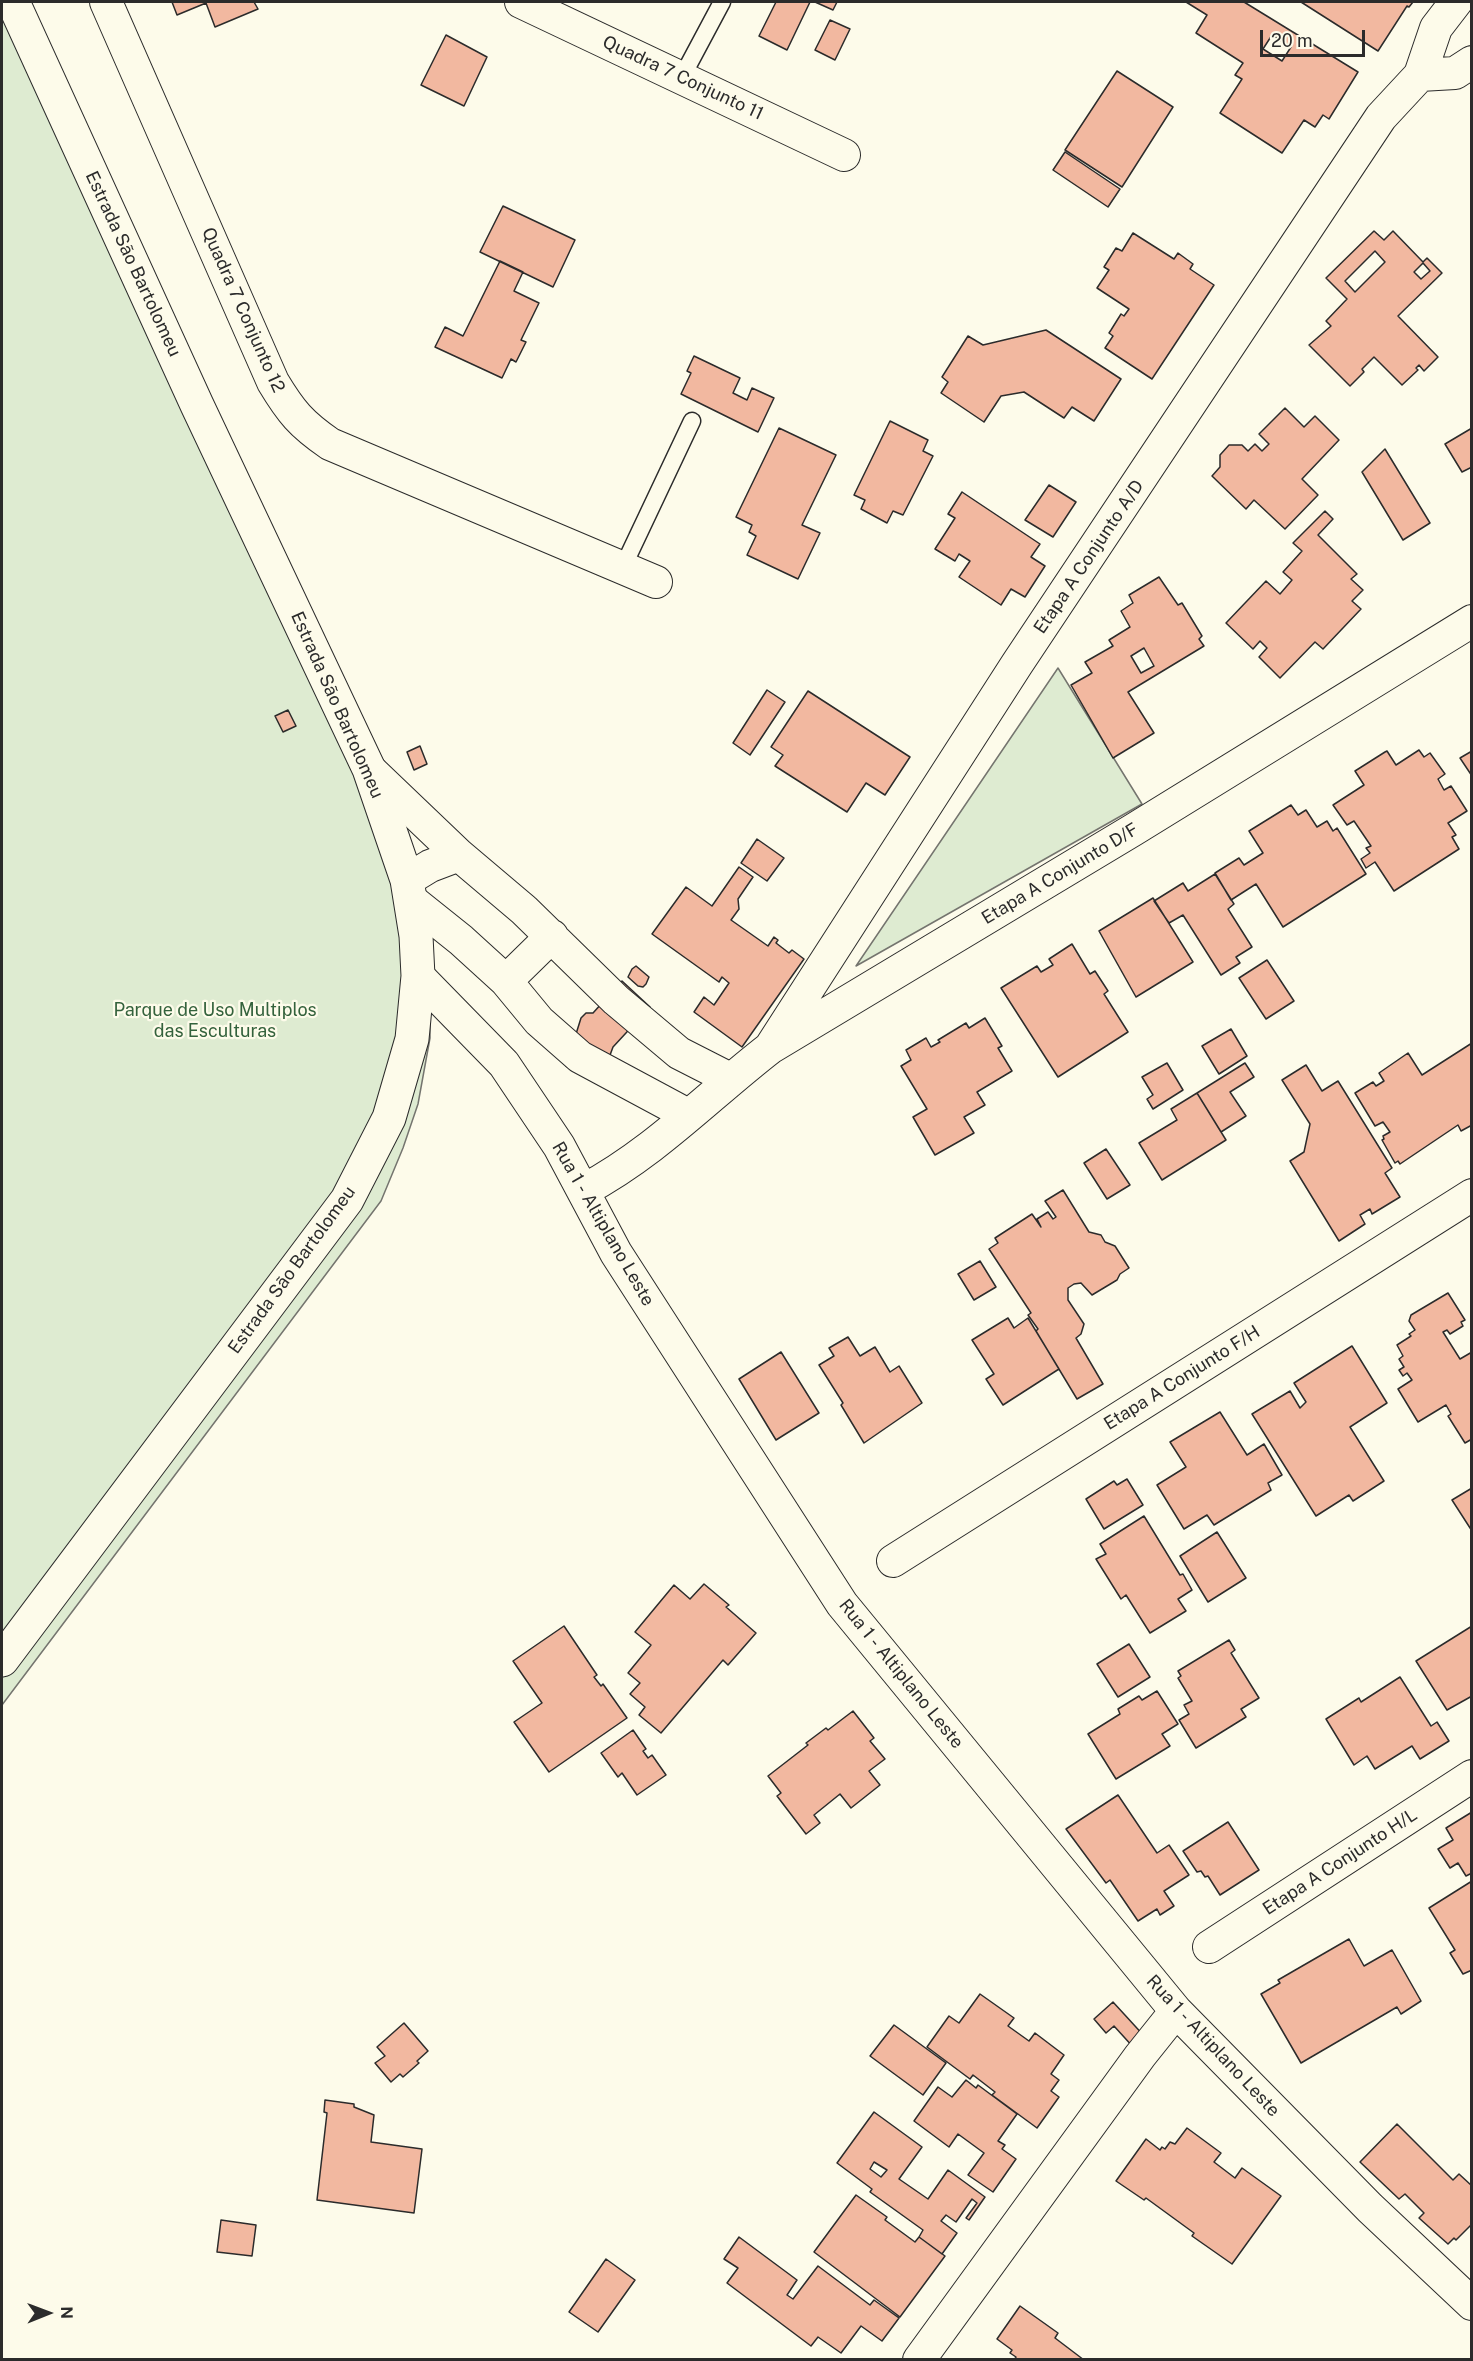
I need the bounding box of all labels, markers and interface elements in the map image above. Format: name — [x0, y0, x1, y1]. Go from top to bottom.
scale bar — [1263, 18, 1368, 56]
text: 20 m — [1271, 30, 1313, 51]
street label: Quadra 7 Conjunto 11 — [599, 31, 767, 125]
street label: Estrada São Bartolomeu — [80, 168, 186, 360]
street label: Quadra 7 Conjunto 12 — [197, 224, 289, 396]
street label: Etapa A Conjunto A/D — [1030, 476, 1148, 638]
street label: Estrada São Bartolomeu — [286, 608, 388, 802]
street label: Etapa A Conjunto D/F — [978, 819, 1142, 929]
park label: Parque de Uso Multiplos das Esculturas — [113, 999, 317, 1042]
street label: Rua 1 - Altiplano Leste — [547, 1138, 659, 1310]
street label: Estrada São Bartolomeu — [224, 1182, 360, 1358]
street label: Etapa A Conjunto F/H — [1100, 1321, 1264, 1435]
street label: Rua 1 - Altiplano Leste — [834, 1595, 968, 1753]
street label: Etapa A Conjunto H/L — [1259, 1804, 1421, 1920]
street label: Rua 1 - Altiplano Leste — [1142, 1971, 1284, 2121]
north arrow — [18, 2283, 78, 2343]
text: N — [57, 2306, 76, 2319]

